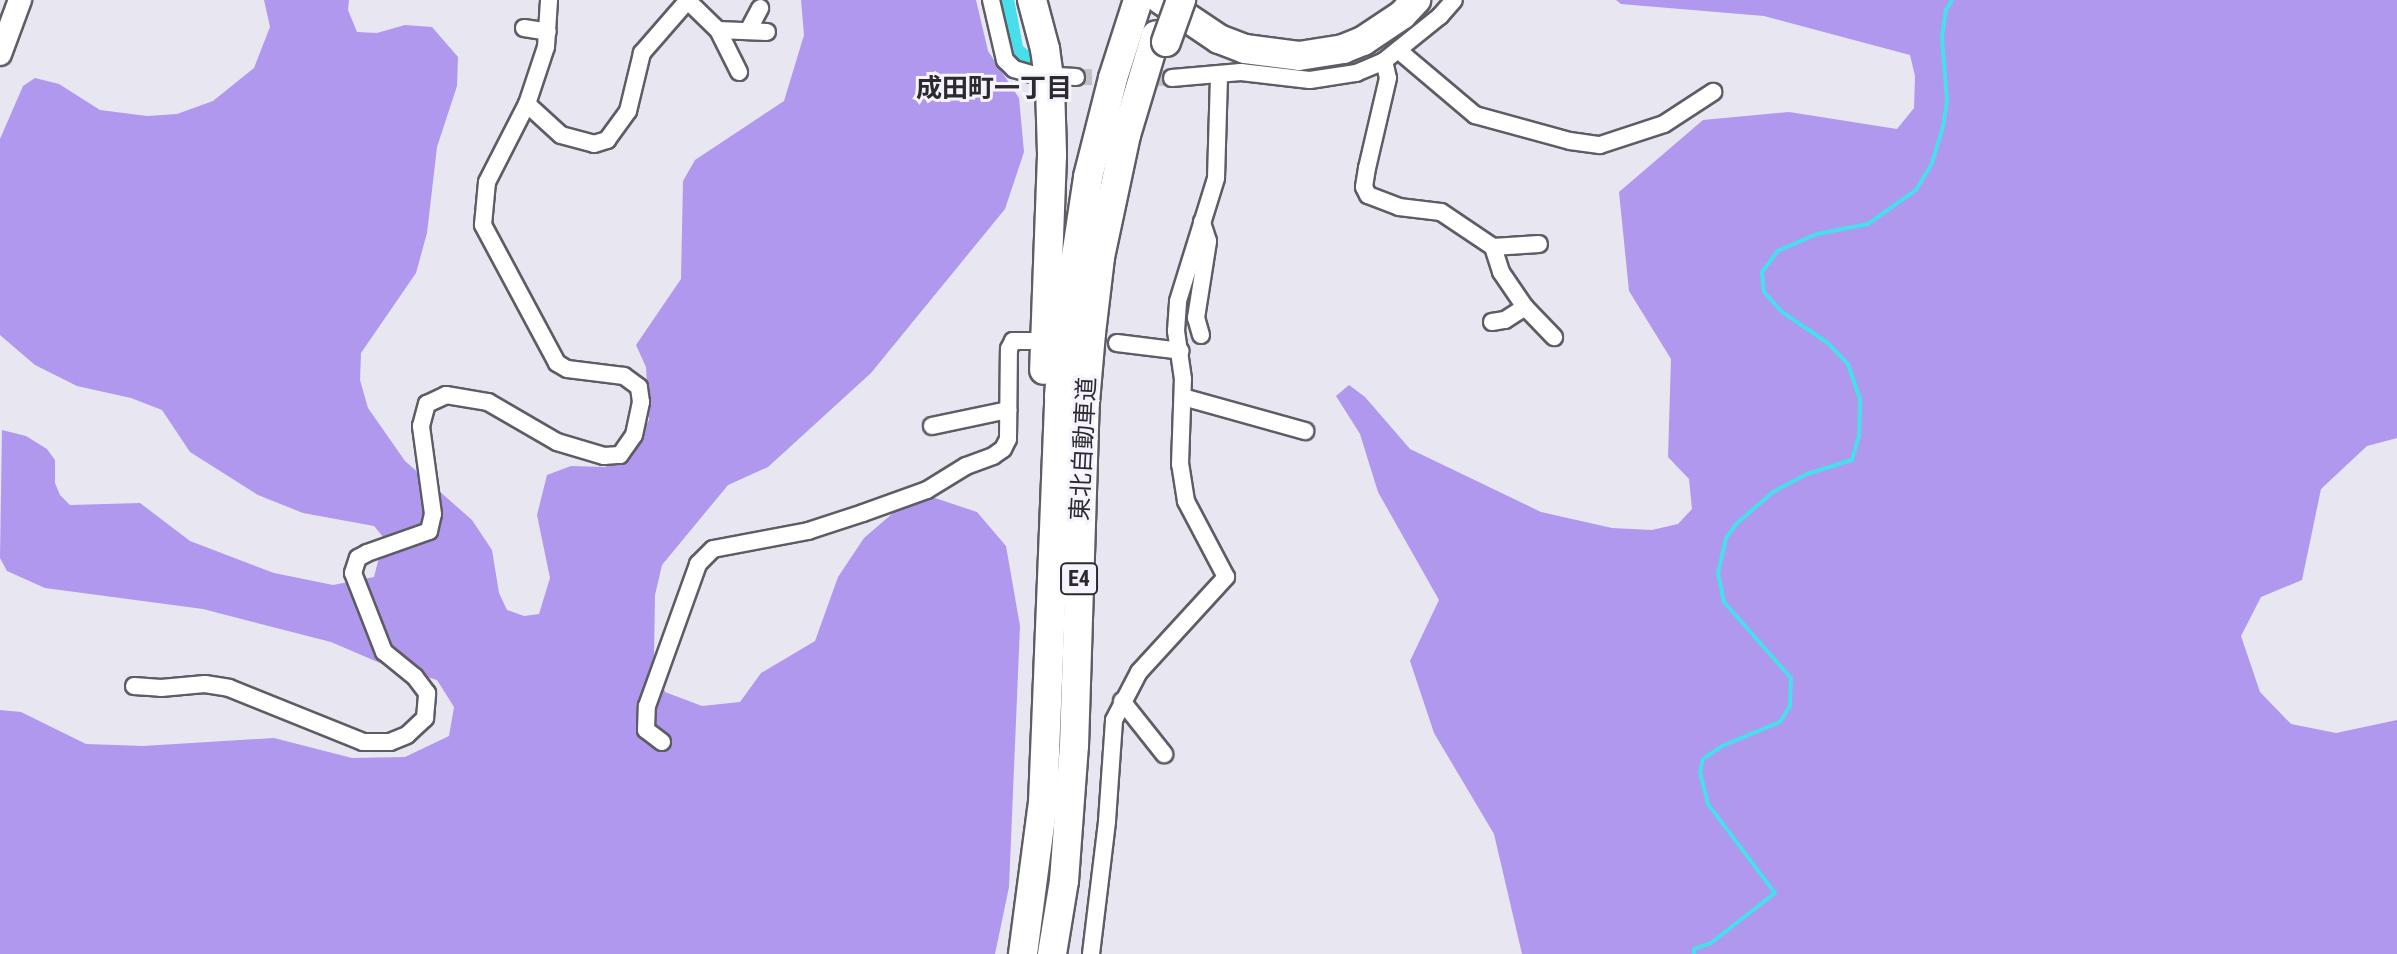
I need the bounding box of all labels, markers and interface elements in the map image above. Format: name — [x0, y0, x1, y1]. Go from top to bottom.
district label: 成田町一丁目 — [916, 73, 1072, 105]
street label: 東北自動車道 — [1066, 376, 1102, 522]
road number: E4 — [1059, 561, 1099, 597]

